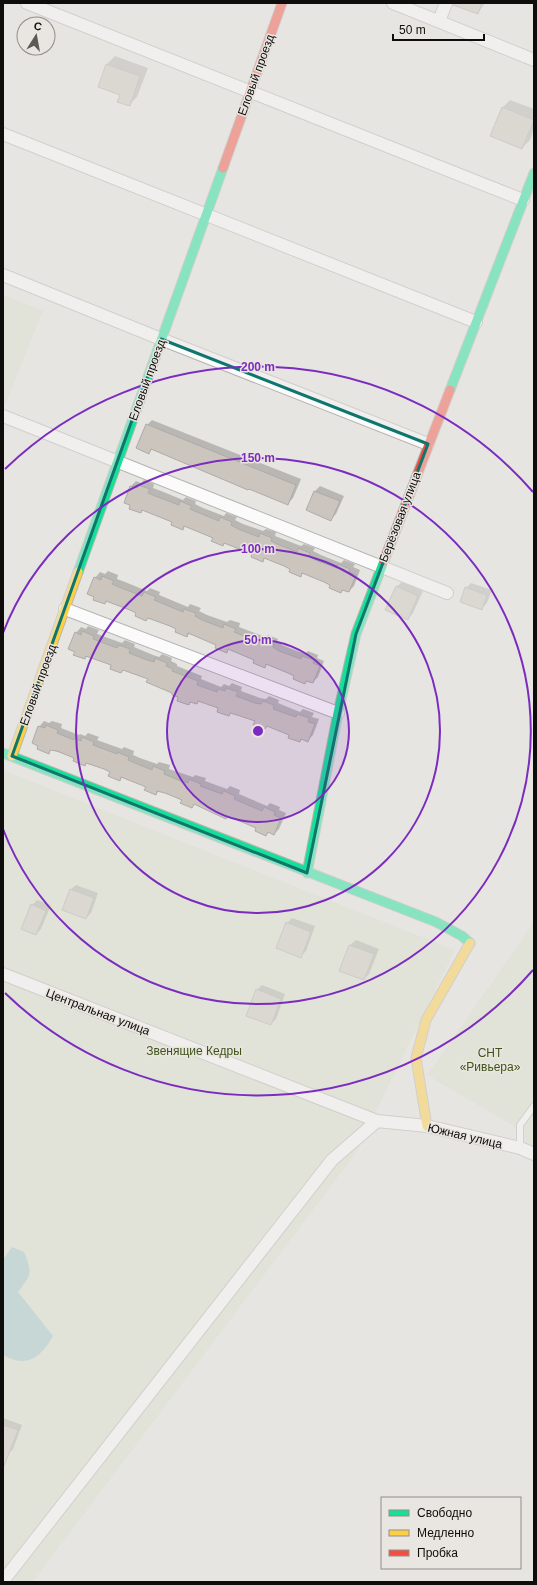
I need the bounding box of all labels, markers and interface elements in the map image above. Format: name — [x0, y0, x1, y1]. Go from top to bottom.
north arrow — [16, 16, 56, 56]
scale bar — [393, 16, 484, 42]
text: С — [33, 20, 43, 33]
text: 50 m — [399, 23, 426, 37]
street label: Еловый проезд — [235, 33, 277, 117]
street label: Еловый проезд — [126, 338, 168, 422]
text: 200 m — [241, 360, 275, 374]
text: 150 m — [241, 451, 275, 465]
street label: Берёзовая улица — [376, 470, 424, 564]
text: 100 m — [241, 542, 275, 556]
text: 50 m — [244, 633, 272, 647]
street label: Еловый проезд — [17, 643, 59, 727]
centre of rings — [251, 724, 265, 738]
street label: Центральная улица — [44, 986, 152, 1038]
park label: Звенящие Кедры — [146, 1044, 242, 1058]
park label: СНТ «Ривьера» — [460, 1046, 521, 1074]
street label: Южная улица — [426, 1121, 504, 1151]
legend — [381, 1497, 521, 1569]
text: Свободно — [417, 1506, 472, 1520]
text: Медленно — [417, 1526, 474, 1540]
text: Пробка — [417, 1546, 458, 1560]

